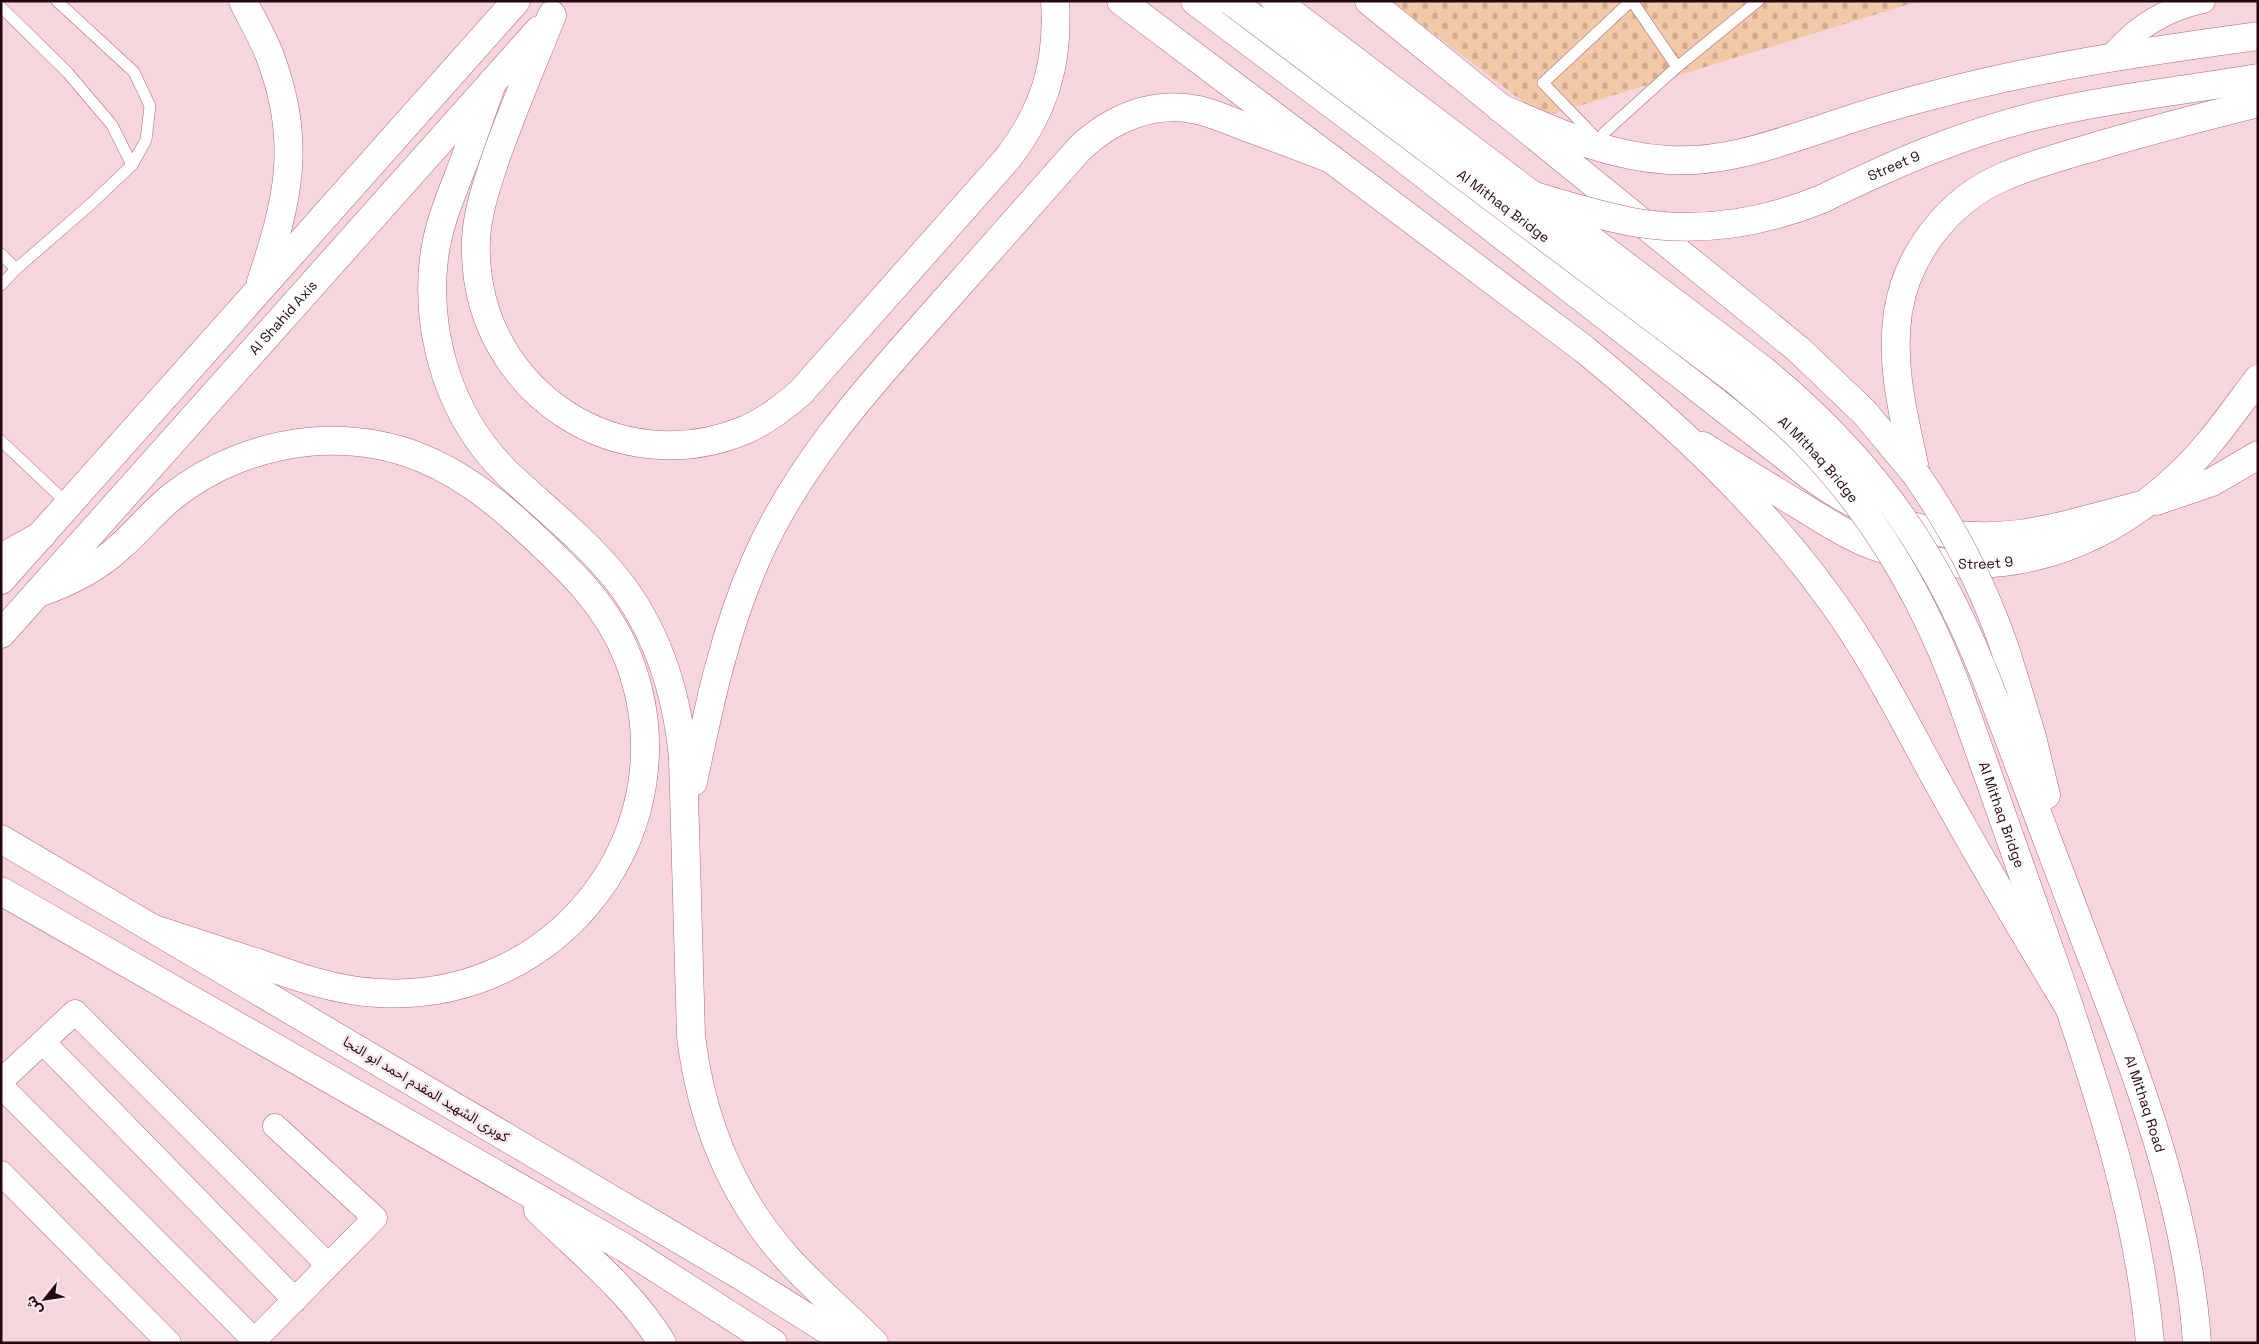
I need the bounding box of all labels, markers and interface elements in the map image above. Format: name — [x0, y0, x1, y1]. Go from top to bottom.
street label: Street 9 — [1865, 146, 1922, 185]
street label: Al Mithaq Bridge — [1454, 165, 1554, 246]
street label: Al Shahid Axis — [245, 276, 321, 358]
street label: Al Mithaq Bridge — [1774, 412, 1863, 506]
street label: Street 9 — [1958, 552, 2014, 573]
street label: Al Mithaq Bridge — [1975, 759, 2029, 870]
street label: كوبرى الشهيد المقدم احمد ابو النجا — [339, 1032, 513, 1148]
street label: Al Mithaq Road — [2120, 1053, 2169, 1154]
north arrow — [20, 1274, 70, 1324]
text: ش — [21, 1293, 46, 1318]

